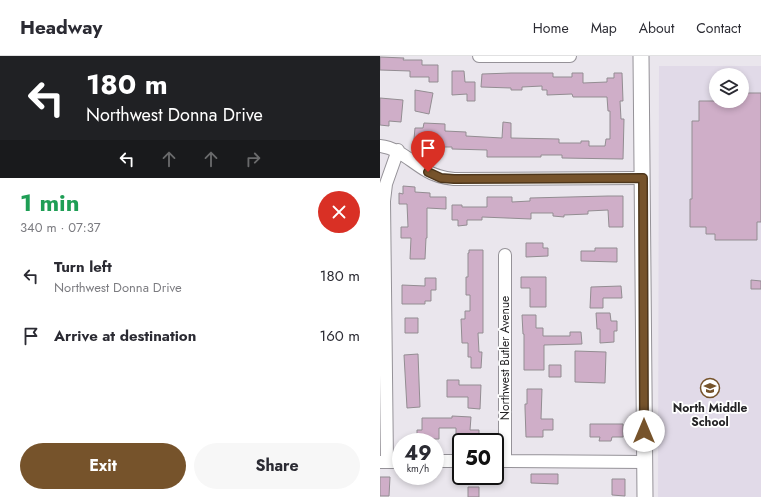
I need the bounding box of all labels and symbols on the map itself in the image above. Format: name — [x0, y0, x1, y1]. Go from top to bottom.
pin — [411, 131, 445, 172]
street label: Northwest Butler Avenue — [496, 296, 514, 420]
school or university icon: North Middle School — [699, 377, 721, 399]
place label: North Middle School — [673, 399, 747, 431]
position arrow — [623, 410, 665, 452]
speed limit sign: 50 — [452, 433, 504, 485]

